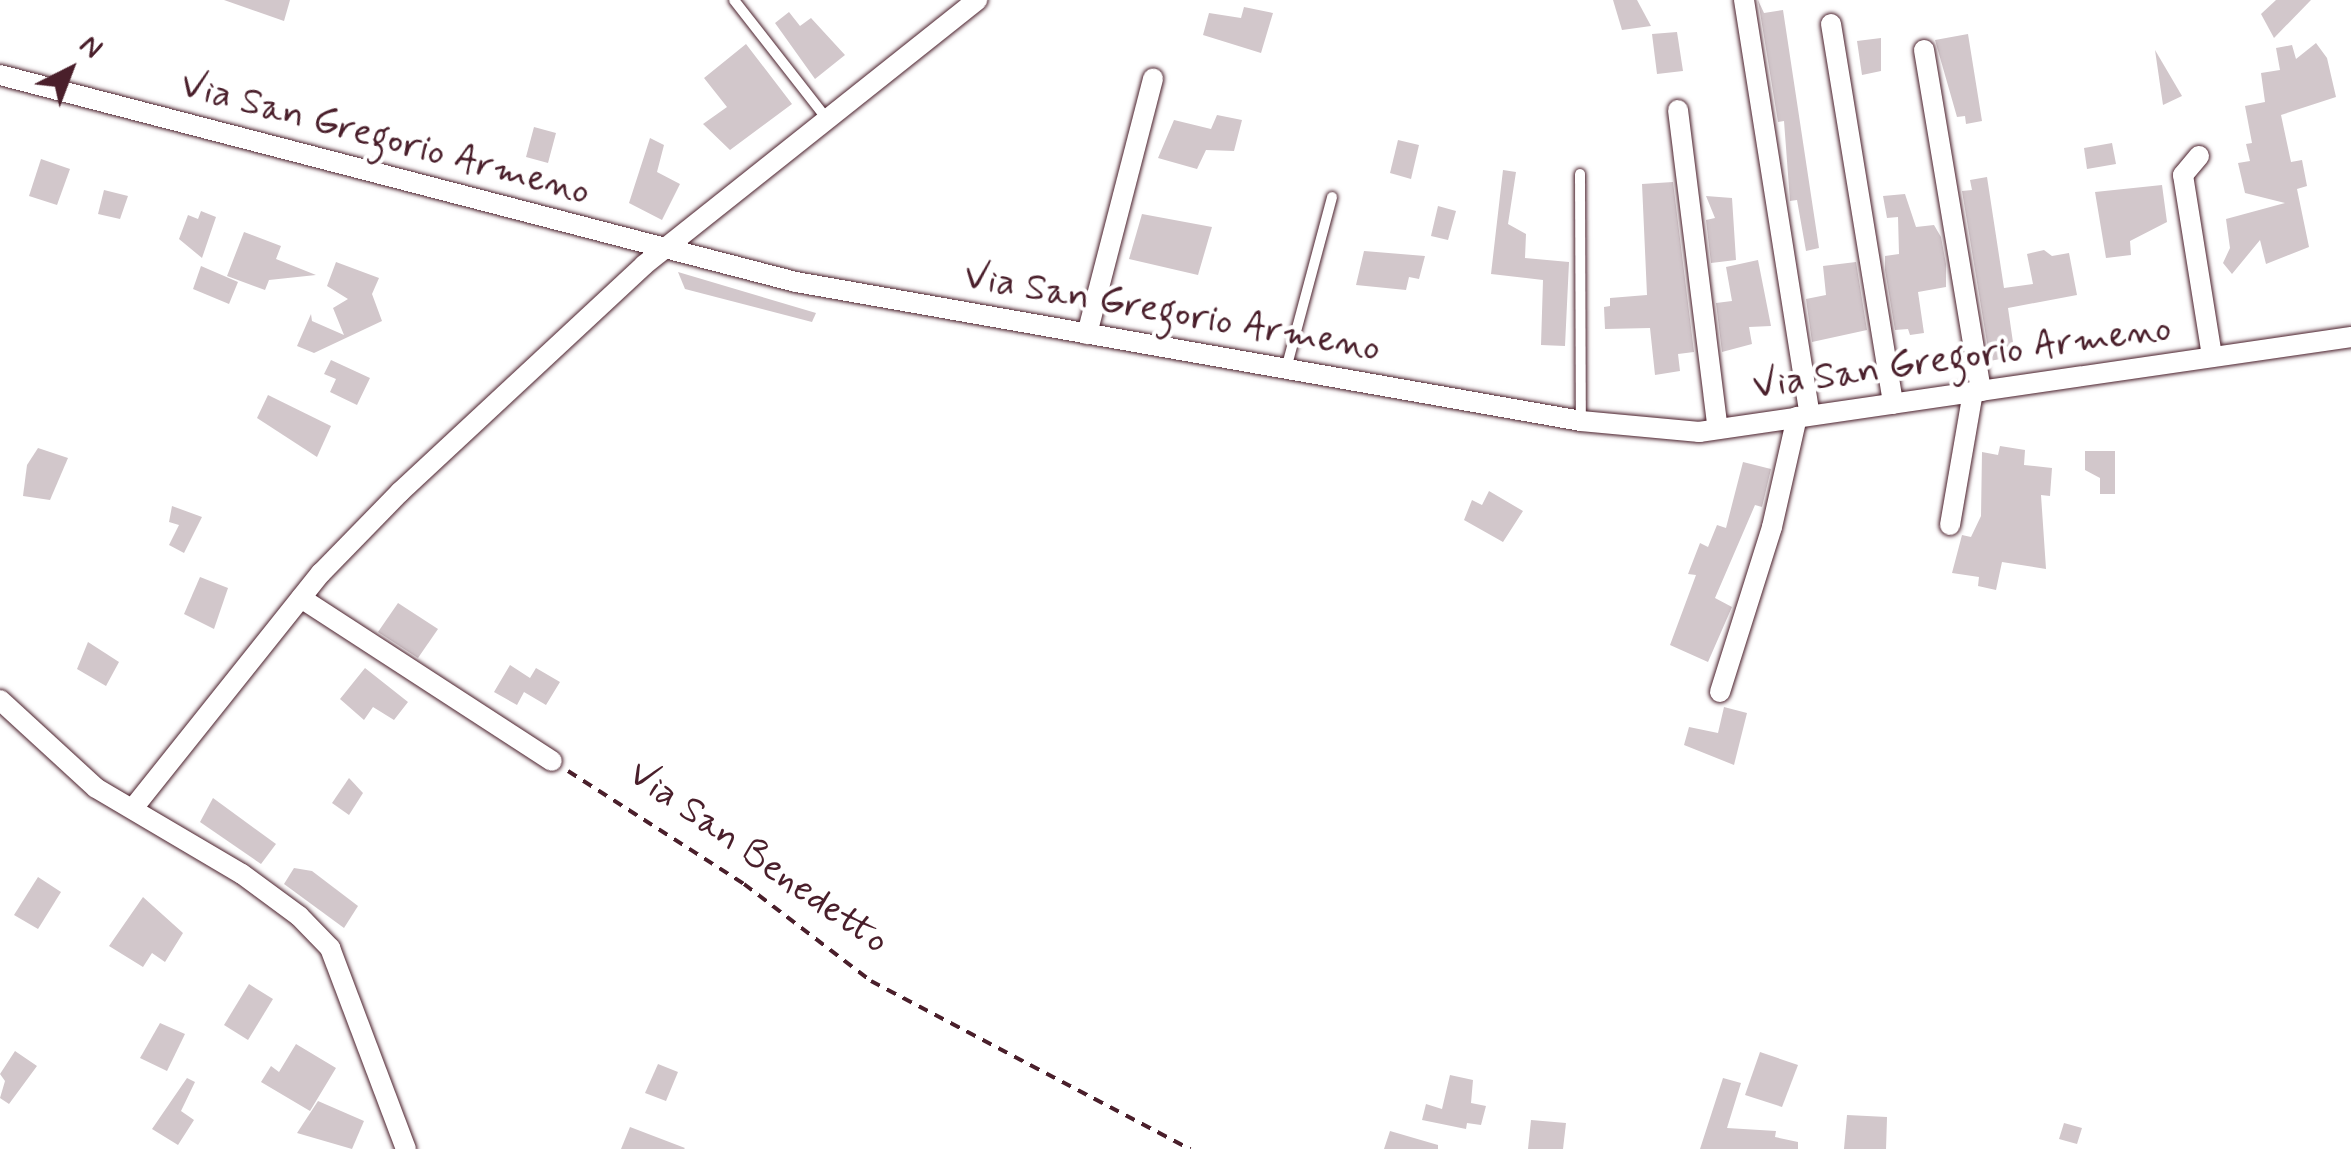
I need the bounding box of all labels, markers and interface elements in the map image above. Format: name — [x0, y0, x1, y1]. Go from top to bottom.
north arrow — [20, 20, 120, 120]
text: N — [71, 27, 110, 67]
street label: Via San Gregorio Armeno — [179, 63, 591, 215]
street label: Via San Gregorio Armeno — [964, 255, 1380, 371]
street label: Via San Gregorio Armeno — [1754, 307, 2170, 409]
street label: Via San Benedetto — [620, 752, 896, 964]

